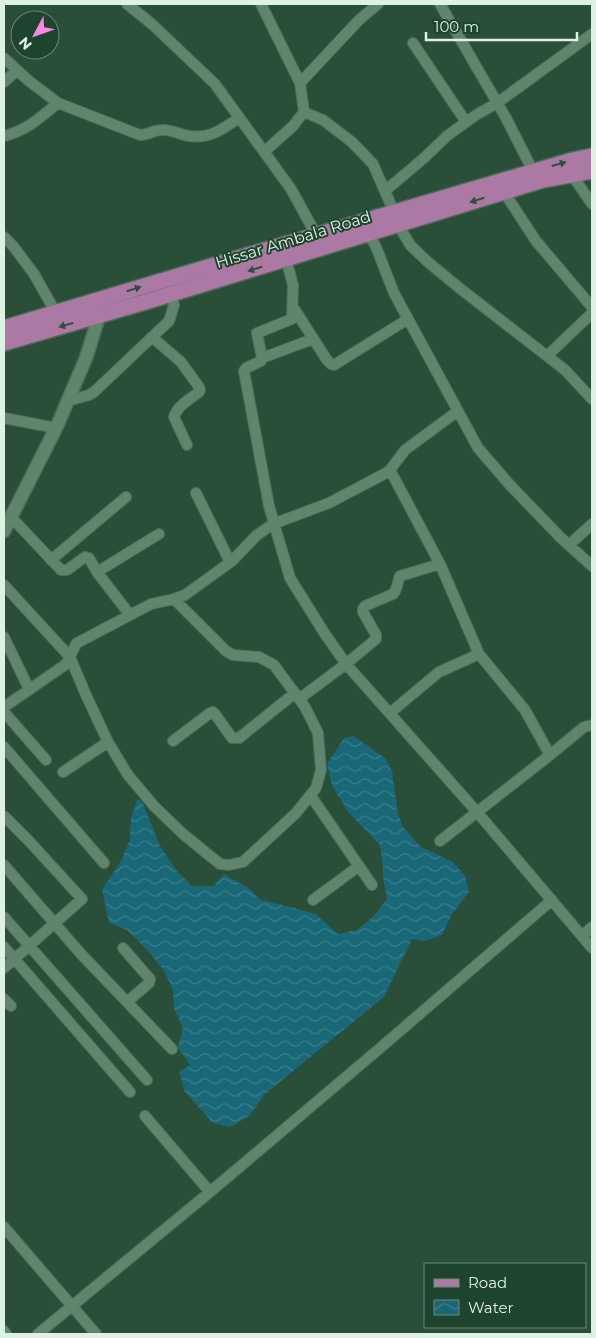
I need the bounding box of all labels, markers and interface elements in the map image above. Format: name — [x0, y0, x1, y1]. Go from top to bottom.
north arrow — [10, 10, 60, 60]
scale bar — [426, 10, 577, 42]
text: 100 m — [434, 17, 479, 36]
text: N — [15, 33, 36, 54]
one-way arrow — [551, 160, 566, 168]
one-way arrow — [470, 197, 485, 205]
street label: Hissar Ambala Road — [213, 207, 373, 272]
one-way arrow — [247, 265, 262, 273]
one-way arrow — [127, 285, 142, 293]
one-way arrow — [58, 321, 73, 329]
legend — [424, 1263, 586, 1328]
text: Road — [468, 1273, 507, 1292]
text: Water — [468, 1298, 514, 1317]

